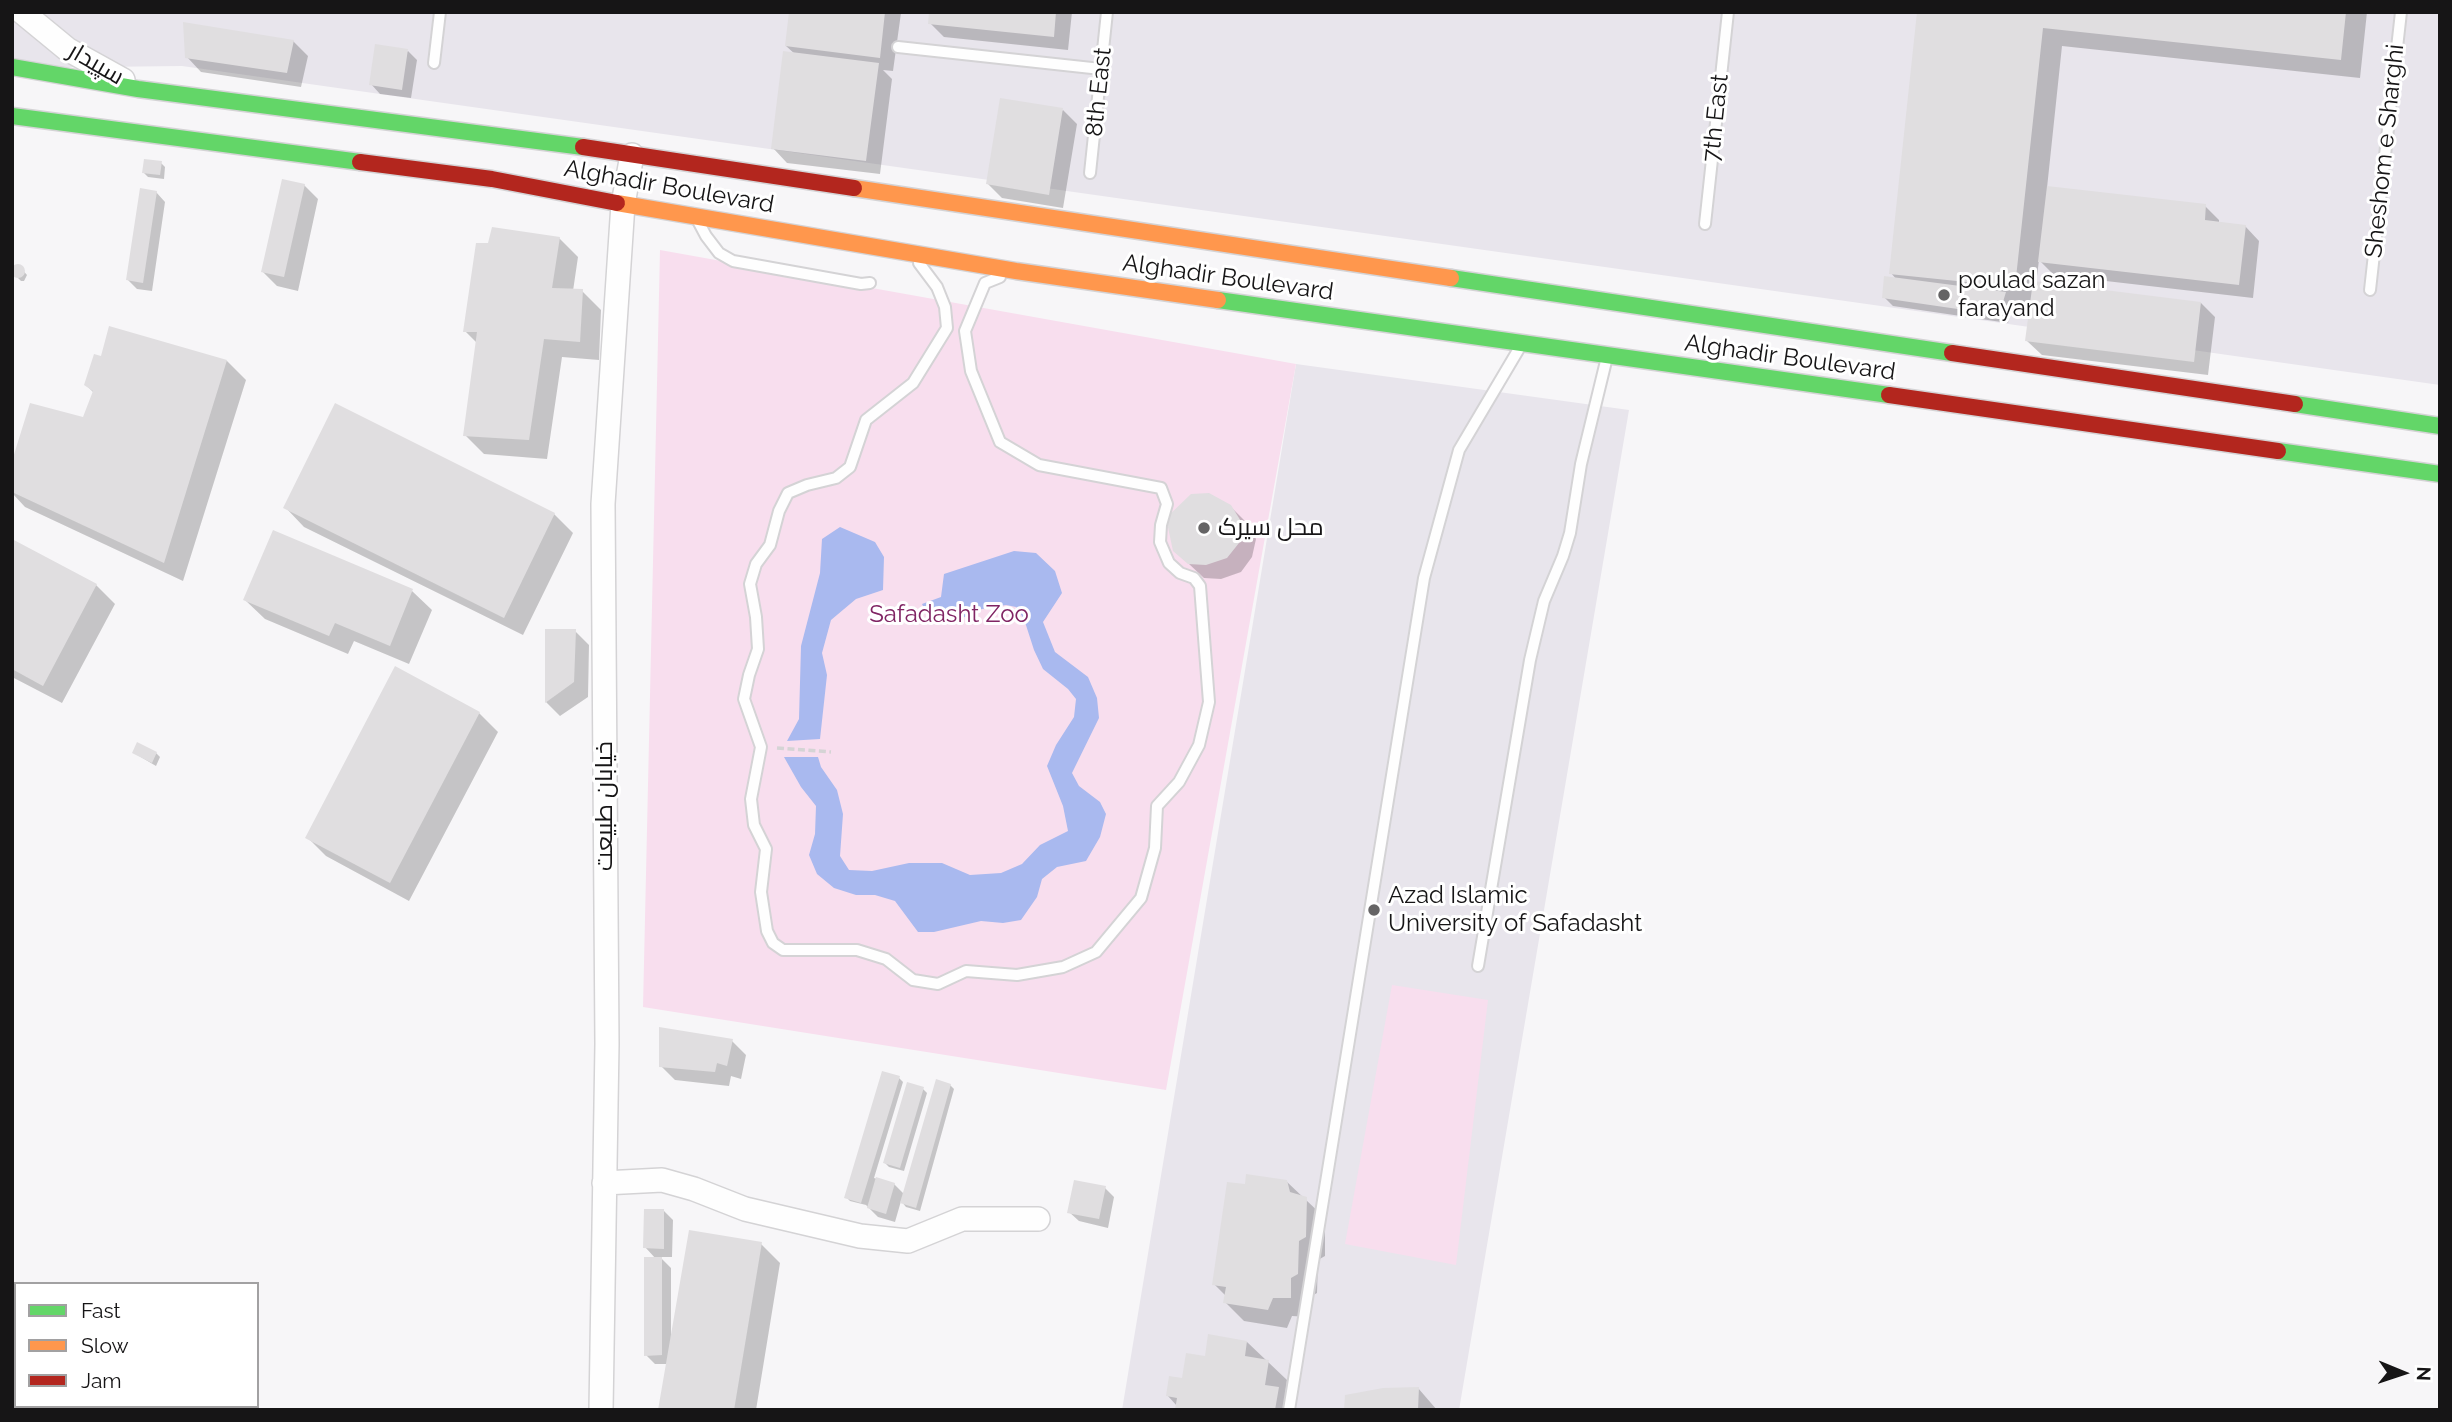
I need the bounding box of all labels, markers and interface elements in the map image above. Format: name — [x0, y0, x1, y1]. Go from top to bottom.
street label: سپیدار — [63, 37, 129, 91]
street label: Sheshom e Sharghi — [2359, 43, 2411, 259]
street label: 8th East — [1080, 46, 1118, 138]
street label: 7th East — [1697, 73, 1735, 163]
street label: Alghadir Boulevard — [562, 154, 776, 220]
street label: Alghadir Boulevard — [1121, 249, 1335, 307]
place label: poulad sazan farayand — [1958, 267, 2106, 323]
marker: poulad sazan farayand — [1936, 287, 1952, 303]
street label: Alghadir Boulevard — [1683, 329, 1897, 387]
place label: محل سیرک — [1218, 514, 1324, 542]
marker: محل سیرک — [1196, 520, 1212, 536]
park label: Safadasht Zoo — [869, 601, 1029, 629]
street label: خیابان طبیعت — [591, 741, 619, 871]
place label: Azad Islamic University of Safadasht — [1388, 882, 1642, 938]
marker: Azad Islamic University of Safadasht — [1366, 902, 1382, 918]
legend — [14, 1282, 259, 1408]
text: Fast — [81, 1298, 121, 1323]
text: Slow — [81, 1333, 129, 1358]
north arrow — [2368, 1338, 2438, 1408]
text: N — [2413, 1366, 2435, 1381]
text: Jam — [81, 1368, 122, 1393]

